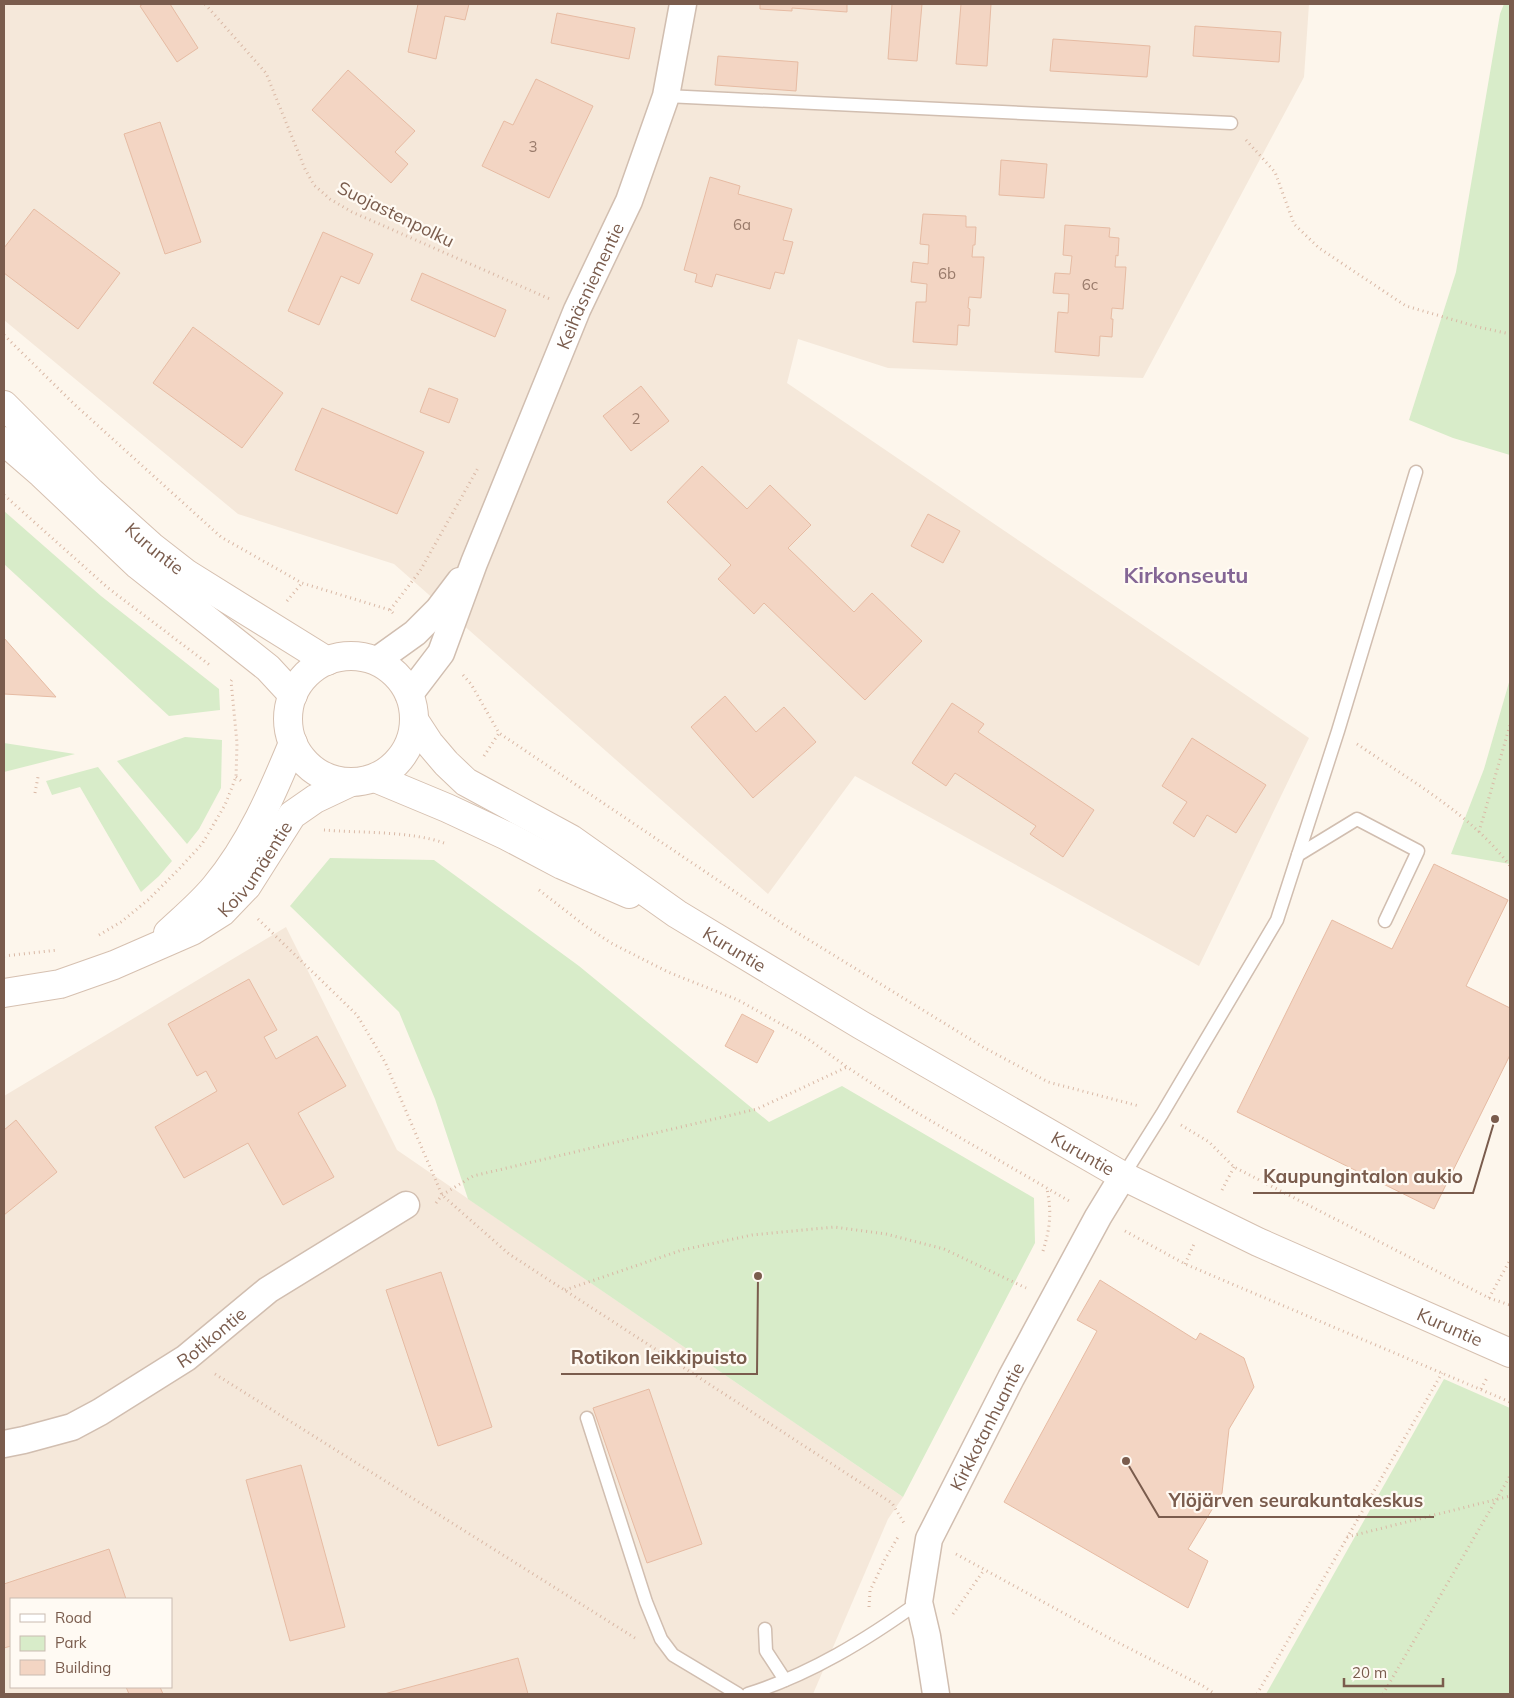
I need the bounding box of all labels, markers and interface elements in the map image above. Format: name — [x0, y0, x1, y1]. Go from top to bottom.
house number: 3 — [528, 137, 538, 156]
street label: Suojastenpolku — [334, 176, 458, 252]
house number: 6a — [733, 215, 751, 234]
street label: Keihäsniementie — [551, 219, 629, 353]
house number: 6b — [938, 264, 956, 283]
house number: 6c — [1082, 275, 1098, 294]
house number: 2 — [631, 409, 641, 428]
street label: Kuruntie — [121, 517, 189, 579]
district label: Kirkonseutu — [1124, 561, 1248, 589]
street label: Koivumäentie — [212, 817, 297, 922]
street label: Kuruntie — [699, 921, 770, 977]
street label: Kuruntie — [1047, 1126, 1119, 1180]
callout: Kaupungintalon aukio — [1253, 1159, 1473, 1193]
text: Kaupungintalon aukio — [1263, 1164, 1463, 1188]
street label: Rotikontie — [172, 1302, 250, 1373]
street label: Kuruntie — [1414, 1302, 1486, 1351]
callout: Rotikon leikkipuisto — [561, 1340, 757, 1374]
text: Rotikon leikkipuisto — [571, 1345, 747, 1369]
street label: Kirkkotanhuantie — [944, 1358, 1029, 1494]
callout: Ylöjärven seurakuntakeskus — [1159, 1483, 1434, 1517]
text: Ylöjärven seurakuntakeskus — [1168, 1488, 1423, 1512]
legend — [10, 1598, 172, 1688]
text: Road — [55, 1608, 92, 1627]
text: Park — [55, 1633, 87, 1652]
scale bar — [1344, 1656, 1443, 1688]
text: Building — [55, 1658, 111, 1677]
text: 20 m — [1352, 1663, 1387, 1682]

